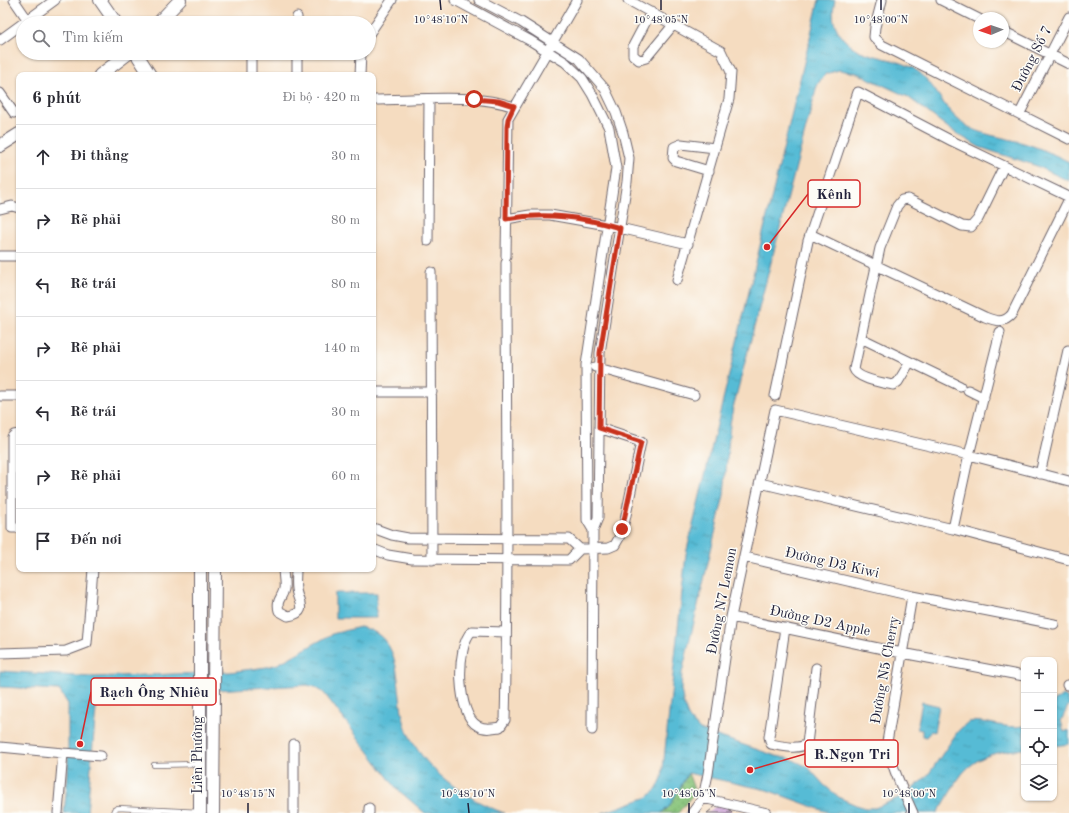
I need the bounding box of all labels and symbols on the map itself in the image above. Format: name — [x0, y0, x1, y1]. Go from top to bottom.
north arrow — [973, 12, 1009, 48]
text: 10°48'10"N — [414, 15, 469, 25]
text: 10°48'05"N — [634, 15, 689, 25]
text: 10°48'00"N — [854, 15, 909, 25]
street label: Đường Số 7 — [1009, 23, 1055, 94]
route start — [465, 90, 483, 108]
callout: Kênh — [808, 180, 860, 207]
text: Kênh — [816, 188, 852, 203]
route end — [613, 520, 631, 538]
street label: Đường D3 Kiwi — [784, 545, 881, 581]
street label: Đường N7 Lemon — [705, 546, 739, 656]
street label: Đường D2 Apple — [768, 603, 872, 639]
street label: Đường N5 Cherry — [869, 614, 901, 725]
callout: Rạch Ông Nhiêu — [91, 678, 216, 705]
text: Rạch Ông Nhiêu — [99, 683, 209, 701]
street label: Liên Phường — [191, 716, 205, 794]
callout: R.Ngọn Tri — [805, 740, 898, 767]
text: R.Ngọn Tri — [814, 748, 890, 763]
text: 10°48'15"N — [221, 789, 276, 799]
text: 10°48'10"N — [441, 789, 496, 799]
text: 10°48'05"N — [662, 789, 717, 799]
text: 10°48'00"N — [882, 789, 937, 799]

